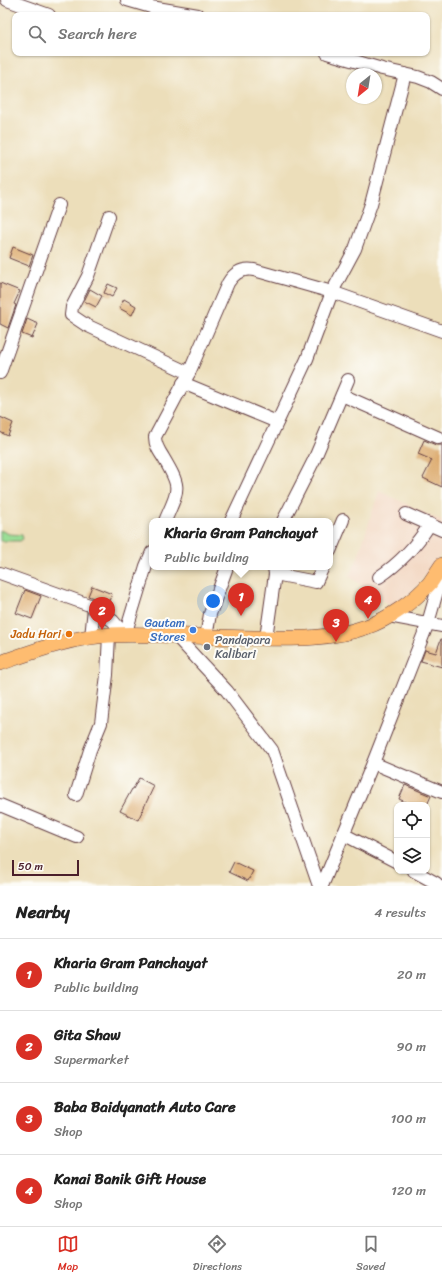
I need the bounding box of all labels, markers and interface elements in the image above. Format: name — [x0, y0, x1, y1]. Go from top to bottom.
search box — [12, 12, 430, 56]
text: Search here — [58, 21, 137, 47]
icon: search — [26, 23, 48, 45]
north arrow — [346, 68, 382, 104]
popup — [149, 518, 333, 570]
text: Kharia Gram Panchayat — [164, 520, 318, 546]
text: Public building — [164, 546, 249, 569]
pin: 1 — [228, 583, 254, 616]
pin: 4 — [355, 586, 381, 619]
your location — [203, 591, 223, 611]
pin: 2 — [89, 597, 115, 630]
pin: 3 — [323, 609, 349, 642]
place label: Gautam Stores — [145, 612, 185, 648]
place label: Jadu Hari — [10, 623, 62, 645]
marker: Gautam Stores — [188, 625, 198, 635]
marker: Jadu Hari — [64, 629, 74, 639]
place label: Pandapara Kalibari — [215, 629, 270, 665]
marker: Pandapara Kalibari — [202, 642, 212, 652]
map controls — [394, 802, 430, 874]
button: locate — [394, 802, 430, 838]
button: layers — [394, 838, 430, 874]
text: 50 m — [18, 857, 43, 876]
scale bar — [12, 858, 79, 877]
text: Nearby — [16, 897, 70, 927]
text: 4 results — [374, 901, 426, 924]
text: Kharia Gram Panchayat — [54, 950, 207, 976]
text: 1 — [26, 963, 32, 986]
text: 20 m — [397, 963, 426, 986]
text: Public building — [54, 976, 139, 999]
text: Gita Shaw — [54, 1022, 121, 1048]
text: 2 — [25, 1035, 33, 1058]
text: 90 m — [396, 1035, 426, 1058]
text: Supermarket — [54, 1048, 129, 1071]
text: Baba Baidyanath Auto Care — [54, 1094, 236, 1120]
text: 3 — [25, 1107, 33, 1130]
text: 100 m — [391, 1107, 426, 1130]
text: Shop — [54, 1120, 82, 1143]
text: Kanai Banik Gift House — [54, 1166, 206, 1192]
text: 4 — [25, 1179, 33, 1202]
text: 120 m — [391, 1179, 426, 1202]
text: Shop — [54, 1192, 82, 1215]
tab: Map — [57, 1233, 79, 1276]
tab: Directions — [193, 1233, 242, 1276]
tab: Saved — [356, 1233, 385, 1276]

